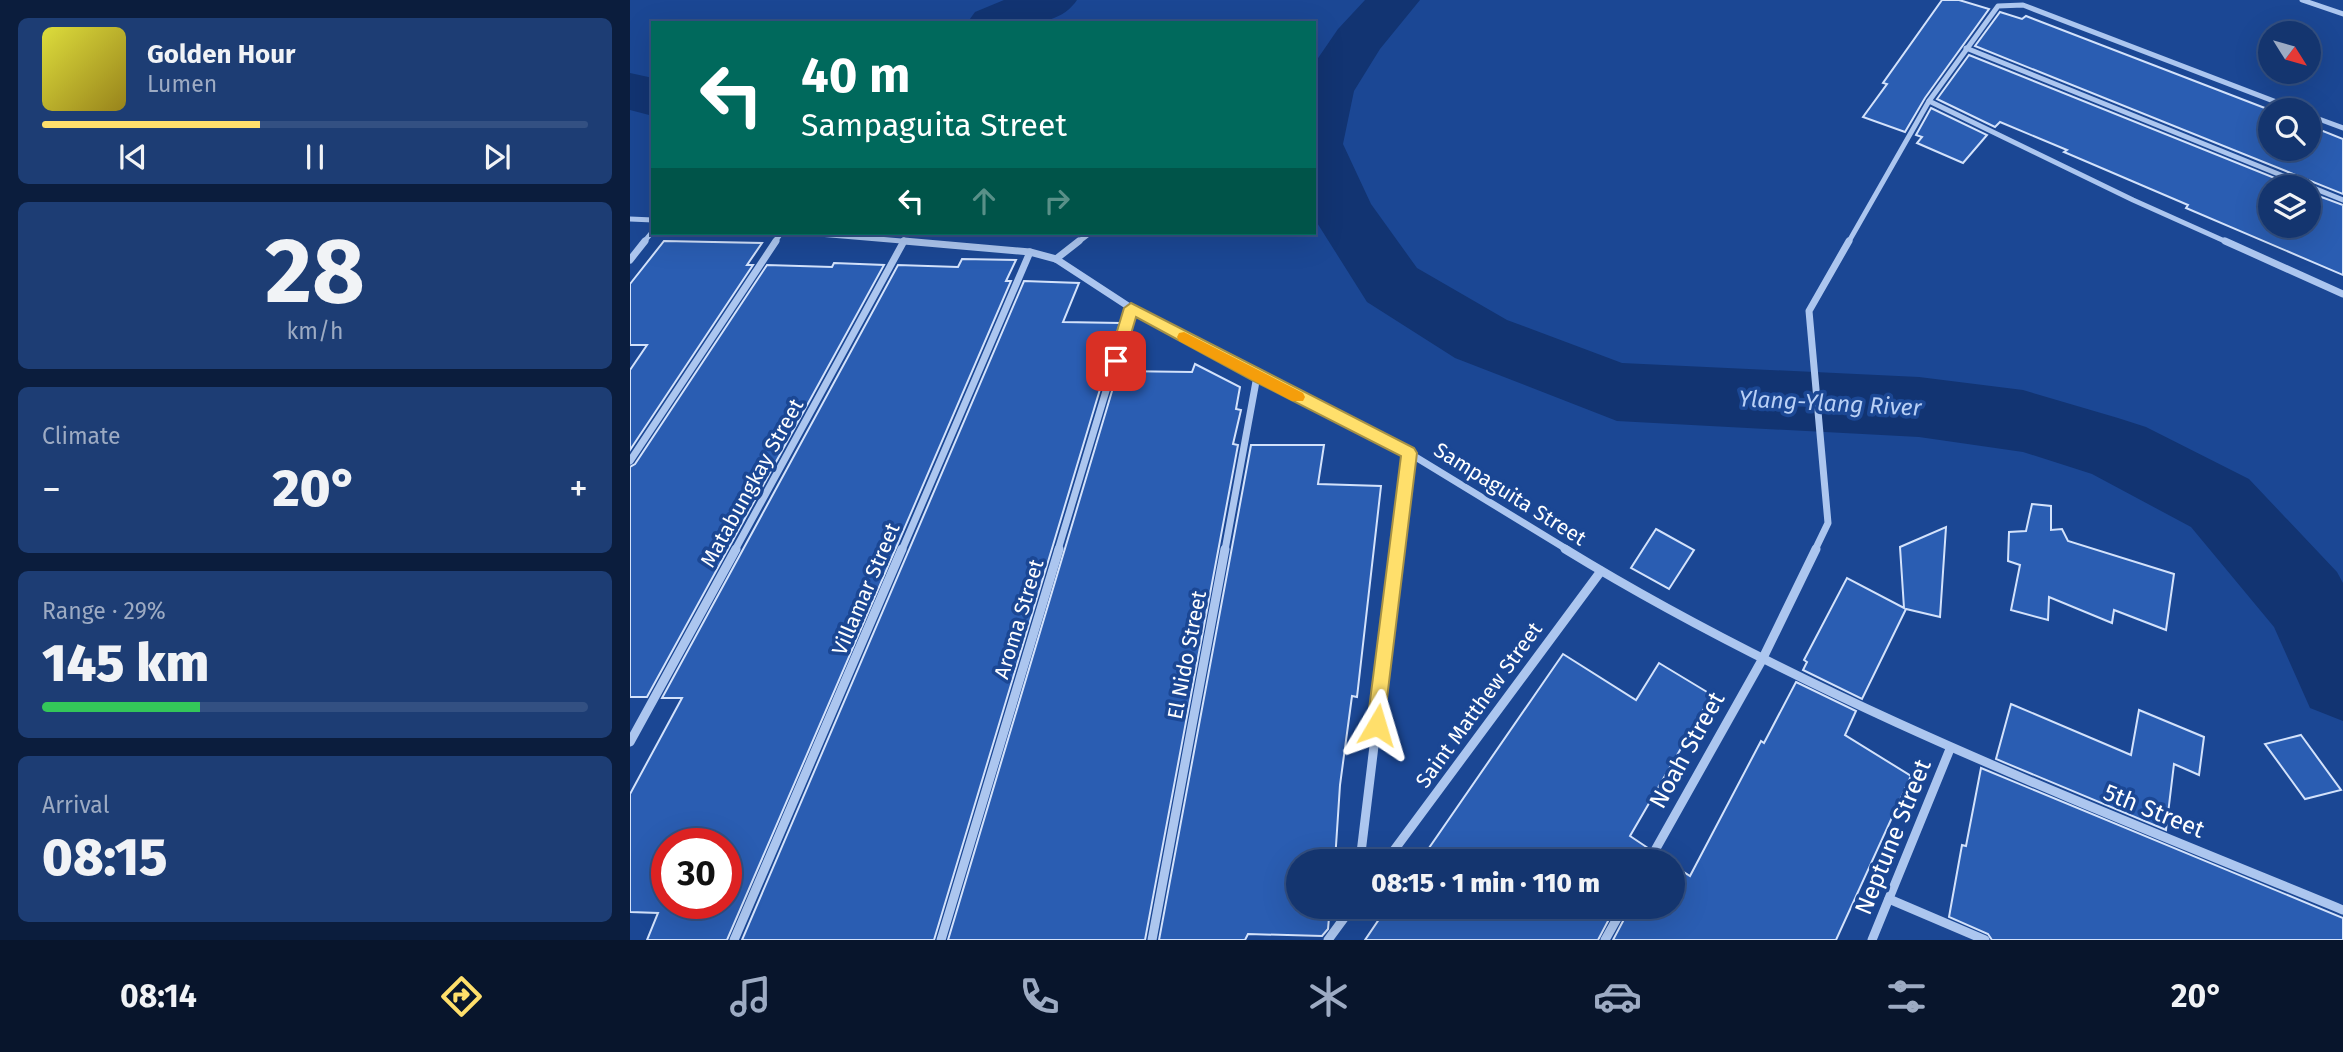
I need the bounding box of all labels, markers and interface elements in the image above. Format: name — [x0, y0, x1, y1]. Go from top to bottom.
north arrow — [2258, 21, 2320, 84]
map controls — [2258, 21, 2321, 238]
text: Golden Hour — [147, 39, 295, 70]
text: 40 m — [801, 46, 910, 105]
icon: left — [686, 49, 777, 140]
text: Lumen — [147, 70, 217, 98]
button: search — [2258, 98, 2321, 161]
text: Sampaguita Street — [801, 106, 1067, 144]
icon: previous — [114, 138, 152, 176]
icon: pause — [296, 138, 334, 176]
icon: next — [478, 138, 516, 176]
button: layers — [2258, 175, 2321, 238]
icon: left — [892, 182, 930, 220]
icon: ahead — [965, 182, 1003, 220]
icon: right — [1038, 182, 1076, 220]
text: 28 — [265, 217, 365, 326]
text: km/h — [287, 317, 343, 345]
pin — [1086, 331, 1146, 391]
icon: arrive — [1097, 342, 1135, 380]
water label: Ylang-Ylang River — [1738, 384, 1923, 422]
street label: Matabungkay Street — [695, 394, 809, 572]
text: Climate — [42, 422, 121, 450]
street label: Sampaguita Street — [1429, 437, 1591, 552]
text: 20° — [272, 457, 358, 520]
text: − — [42, 466, 61, 512]
text: + — [569, 466, 588, 512]
street label: Villamar Street — [826, 519, 906, 659]
street label: Aroma Street — [988, 556, 1050, 682]
street label: El Nido Street — [1162, 588, 1212, 722]
text: Range · 29% — [42, 597, 166, 625]
street label: Saint Matthew Street — [1410, 617, 1548, 793]
text: 145 km — [42, 632, 209, 695]
street label: Noah Street — [1644, 687, 1731, 813]
position arrow — [1340, 688, 1414, 762]
street label: Neptune Street — [1849, 755, 1937, 919]
street label: 5th Street — [2100, 778, 2209, 844]
text: Arrival — [42, 791, 109, 819]
text: 08:15 — [42, 826, 167, 889]
speed limit sign: 30 — [651, 828, 742, 919]
text: 08:15 · 1 min · 110 m — [1371, 868, 1600, 899]
icon: directions — [437, 972, 486, 1021]
icon: music — [726, 972, 775, 1021]
icon: phone — [1015, 972, 1064, 1021]
icon: climate — [1304, 972, 1353, 1021]
icon: car — [1593, 972, 1642, 1021]
icon: filters — [1882, 972, 1931, 1021]
text: 08:14 — [120, 977, 197, 1015]
text: 20° — [2171, 977, 2223, 1015]

